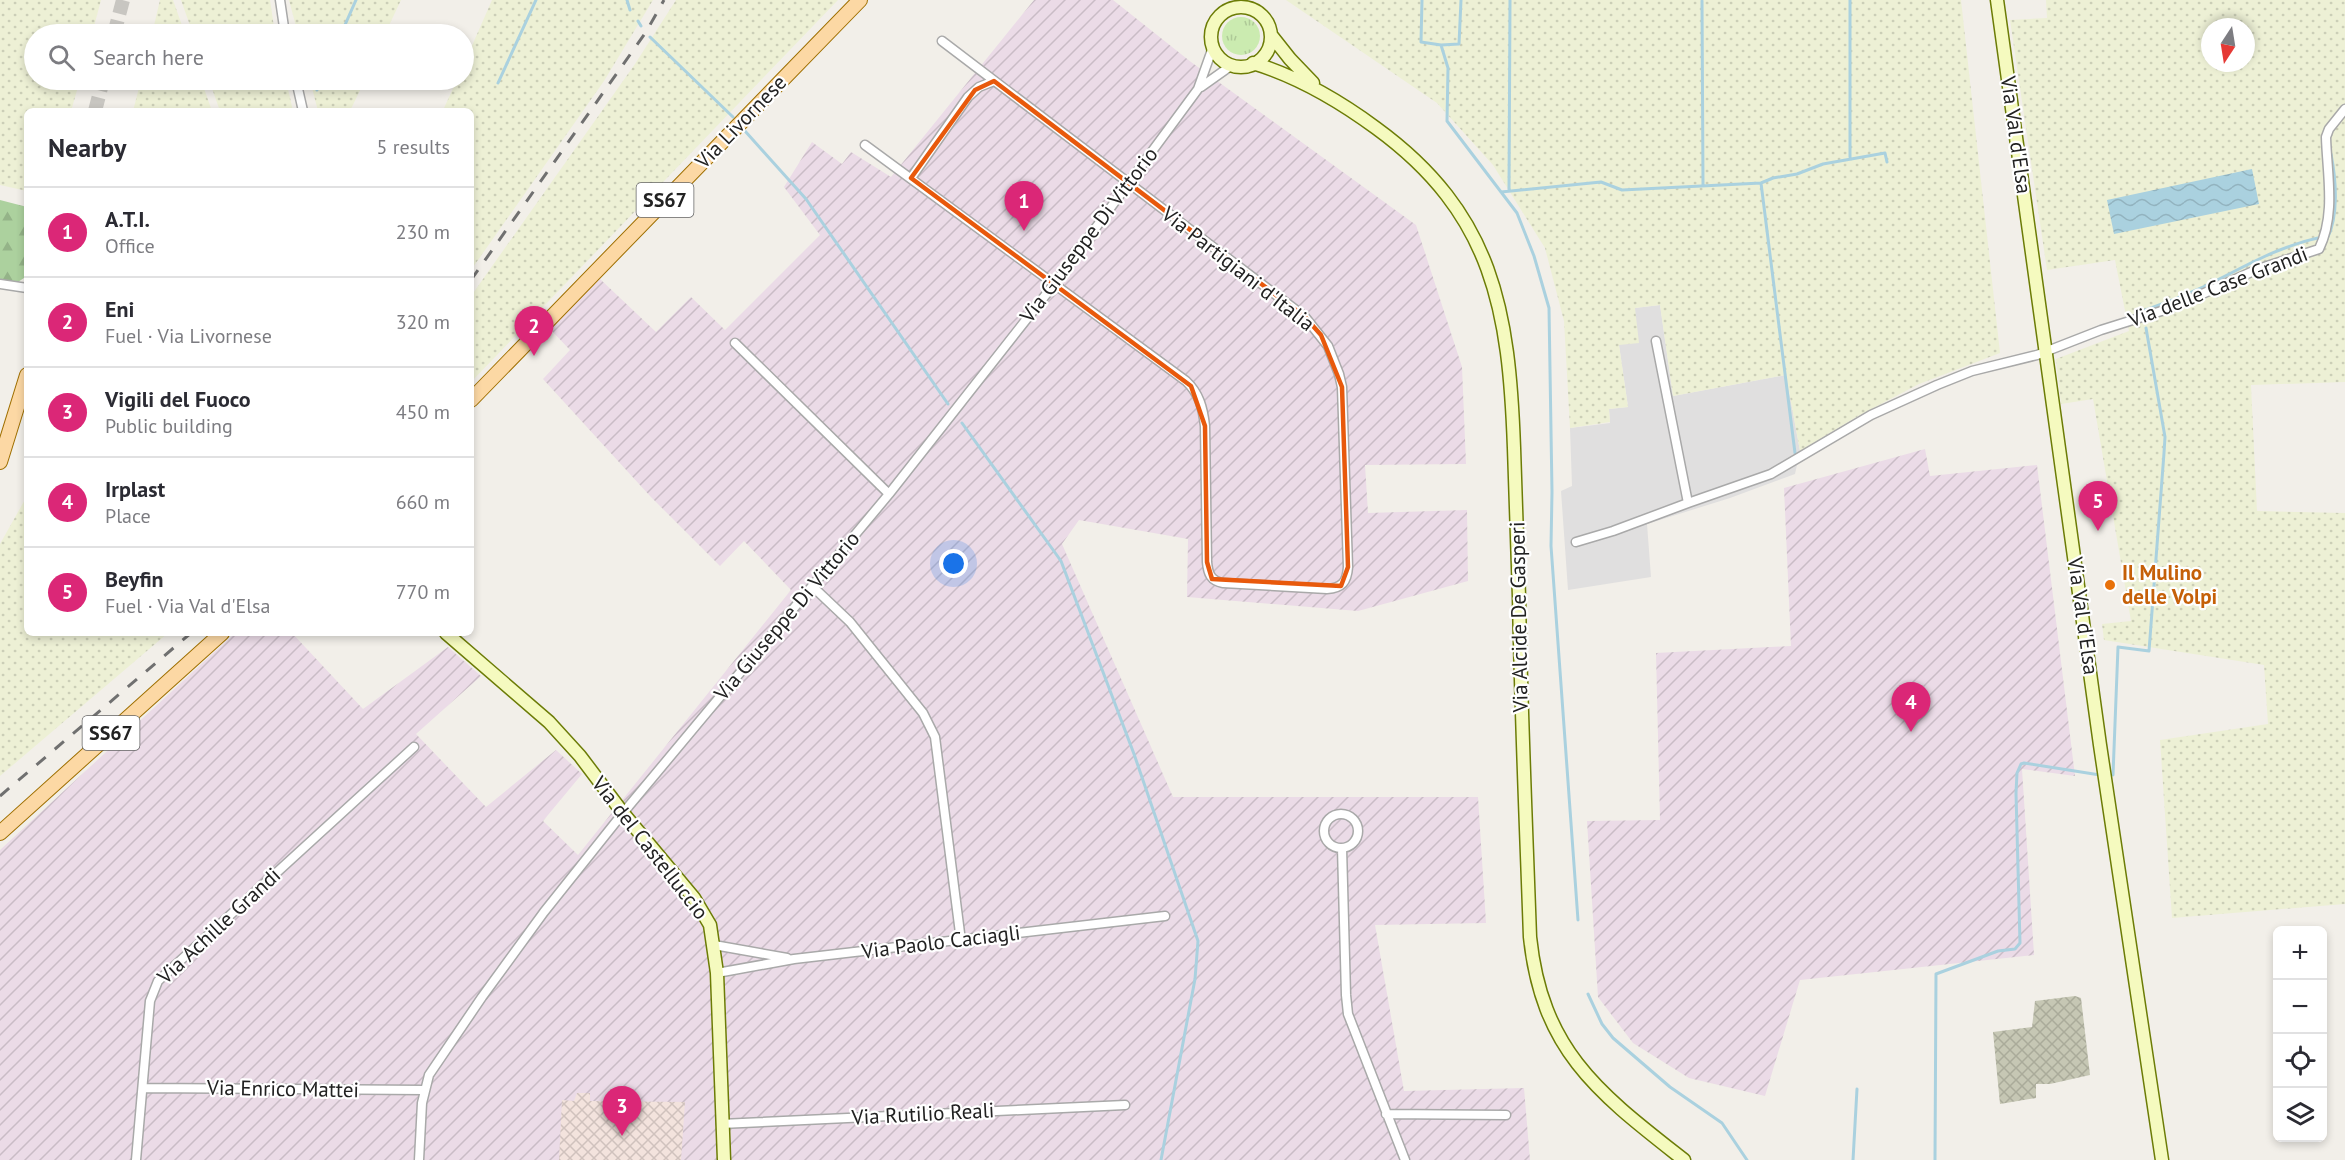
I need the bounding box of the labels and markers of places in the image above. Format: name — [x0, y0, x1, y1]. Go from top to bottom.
pin: 1 — [1004, 182, 1044, 231]
pin: 2 — [514, 306, 554, 356]
pin: 5 — [2078, 482, 2118, 531]
place label: Il Mulino delle Volpi — [2122, 559, 2217, 610]
marker: Il Mulino delle Volpi — [2103, 578, 2117, 592]
pin: 4 — [1892, 682, 1930, 732]
pin: 3 — [602, 1086, 642, 1136]

